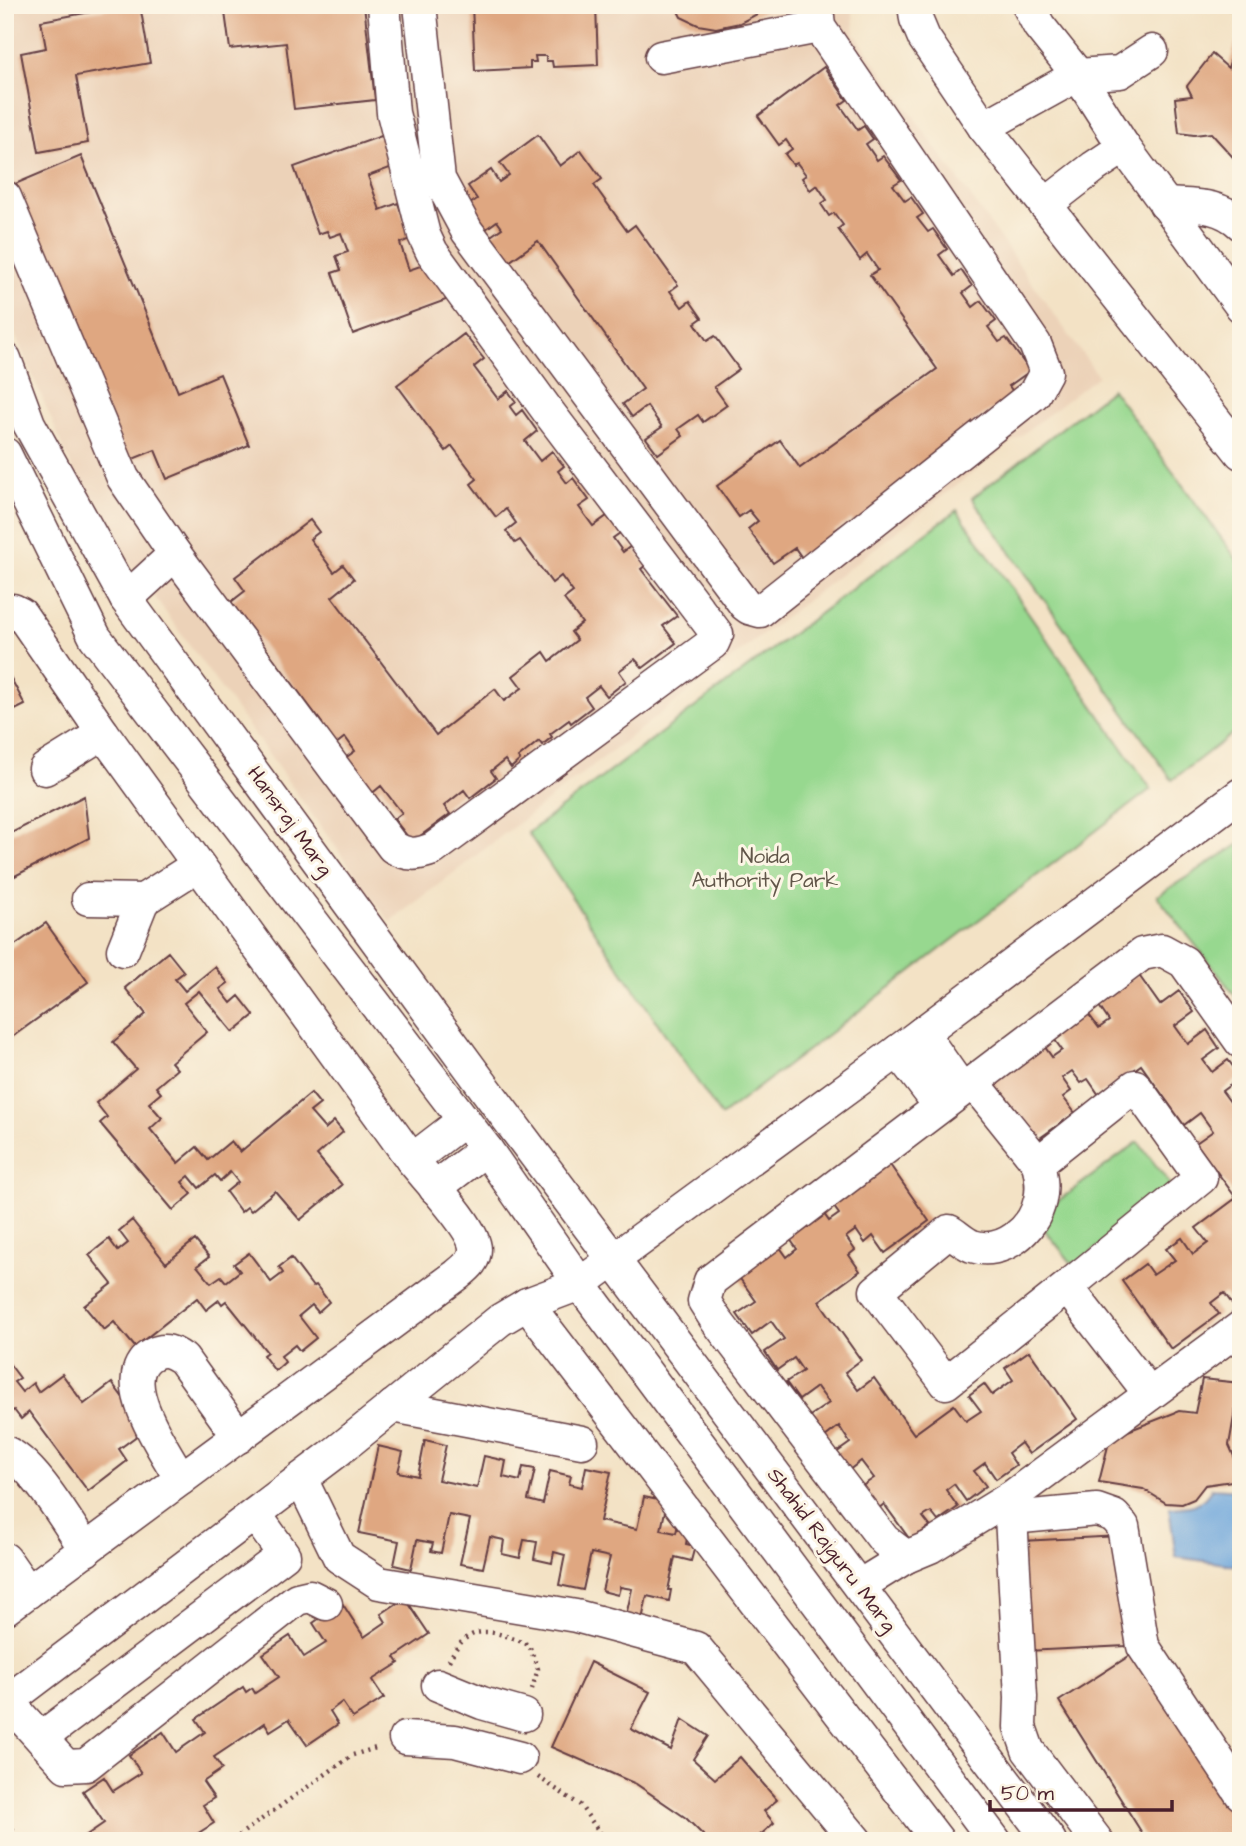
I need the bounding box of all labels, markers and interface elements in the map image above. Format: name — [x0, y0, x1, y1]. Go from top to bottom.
street label: Hansraj Marg — [239, 760, 340, 883]
park label: Noida Authority Park — [692, 842, 838, 897]
street label: Shahid Rajguru Marg — [759, 1462, 904, 1640]
scale bar — [990, 1769, 1172, 1813]
text: 50 m — [1001, 1779, 1055, 1808]

